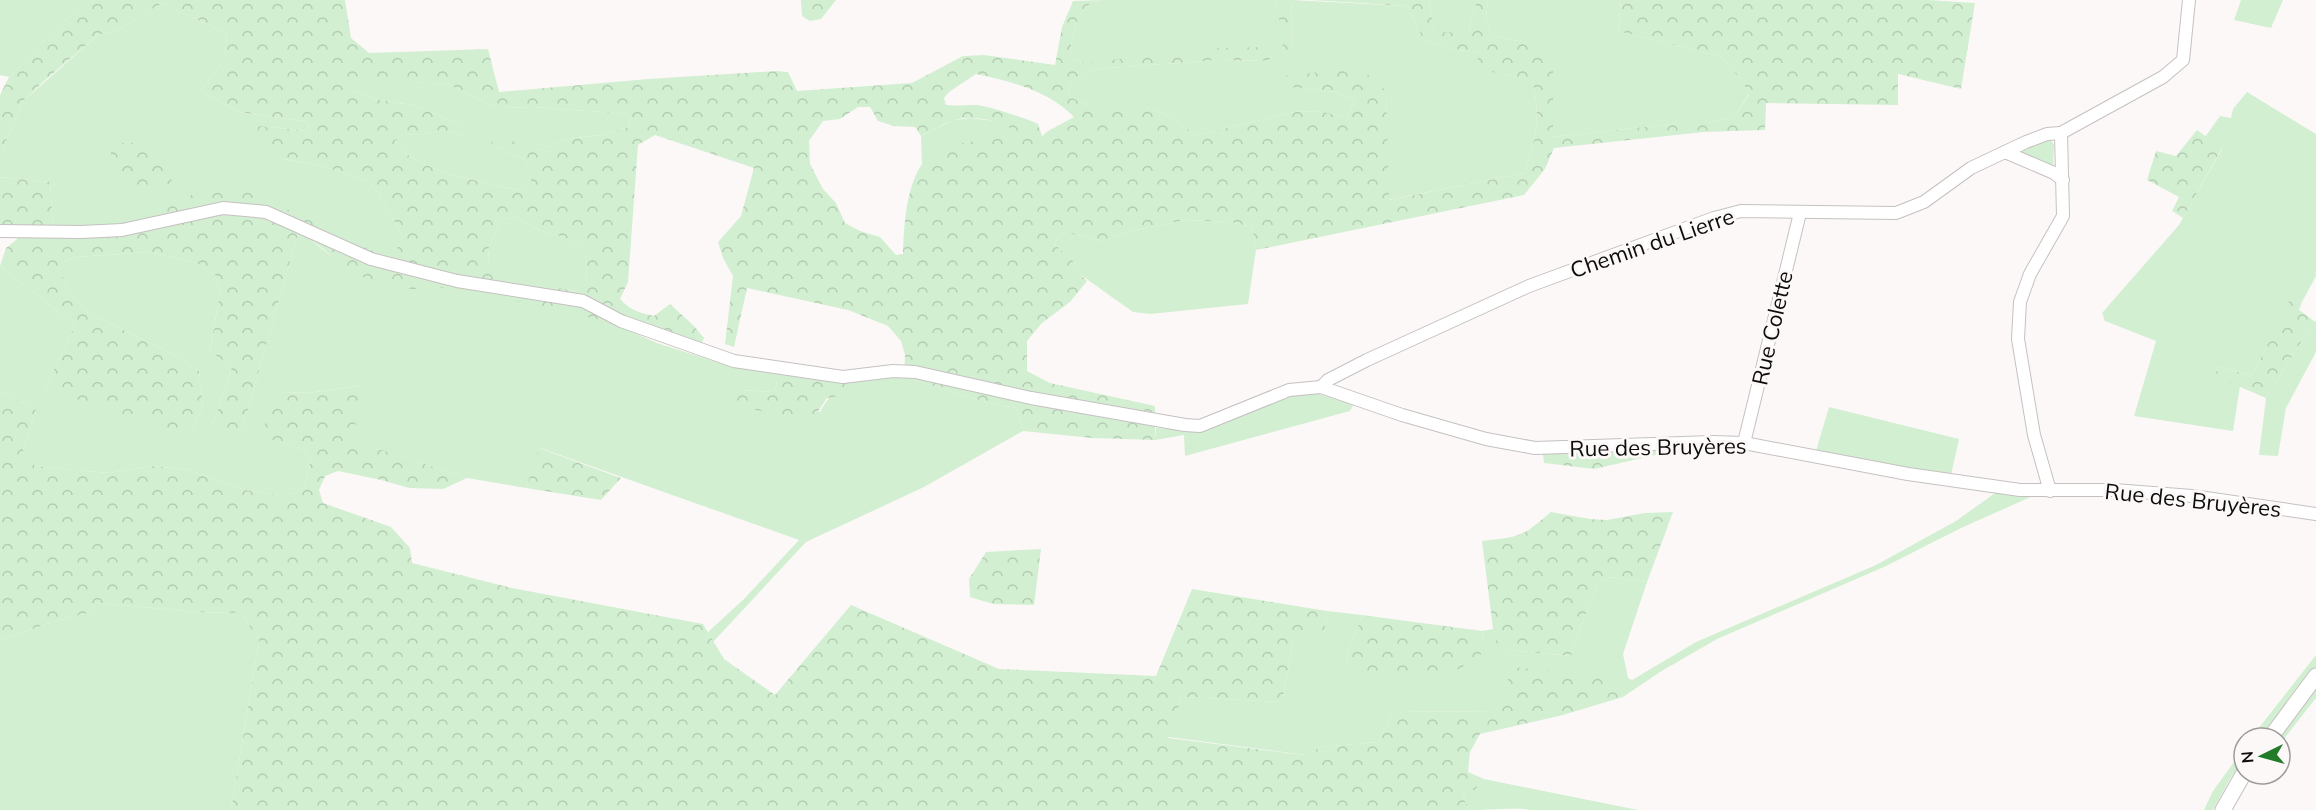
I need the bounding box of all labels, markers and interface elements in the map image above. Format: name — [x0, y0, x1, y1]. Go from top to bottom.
street label: Chemin du Lierre — [1566, 202, 1738, 284]
street label: Rue Colette — [1745, 268, 1799, 388]
street label: Rue des Bruyères — [1569, 431, 1747, 463]
street label: Rue des Bruyères — [2103, 477, 2283, 523]
north arrow — [2232, 726, 2292, 786]
text: N — [2237, 750, 2258, 764]

